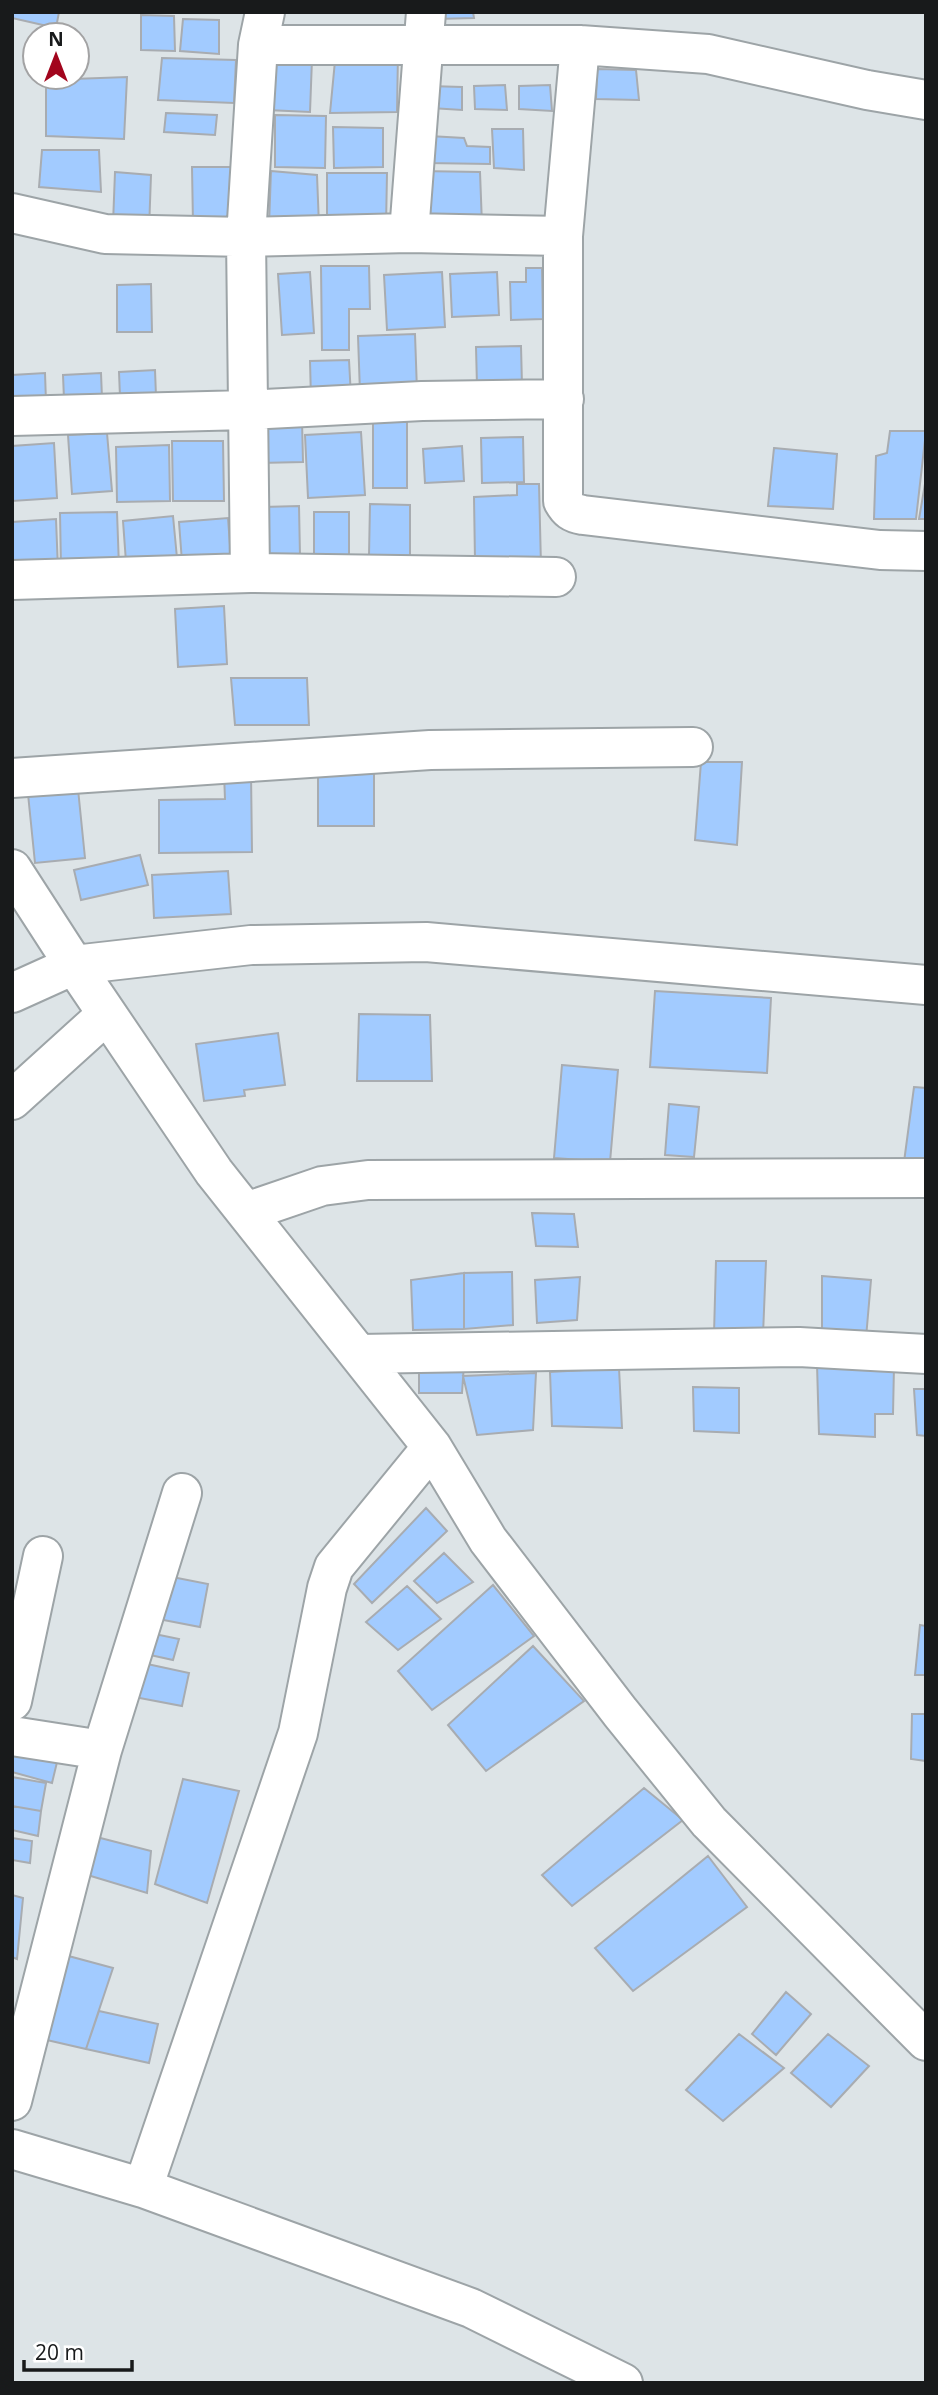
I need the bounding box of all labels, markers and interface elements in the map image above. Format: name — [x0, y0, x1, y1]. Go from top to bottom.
north arrow — [21, 21, 91, 91]
text: N — [48, 26, 64, 52]
scale bar — [24, 2328, 133, 2372]
text: 20 m — [35, 2338, 84, 2366]

